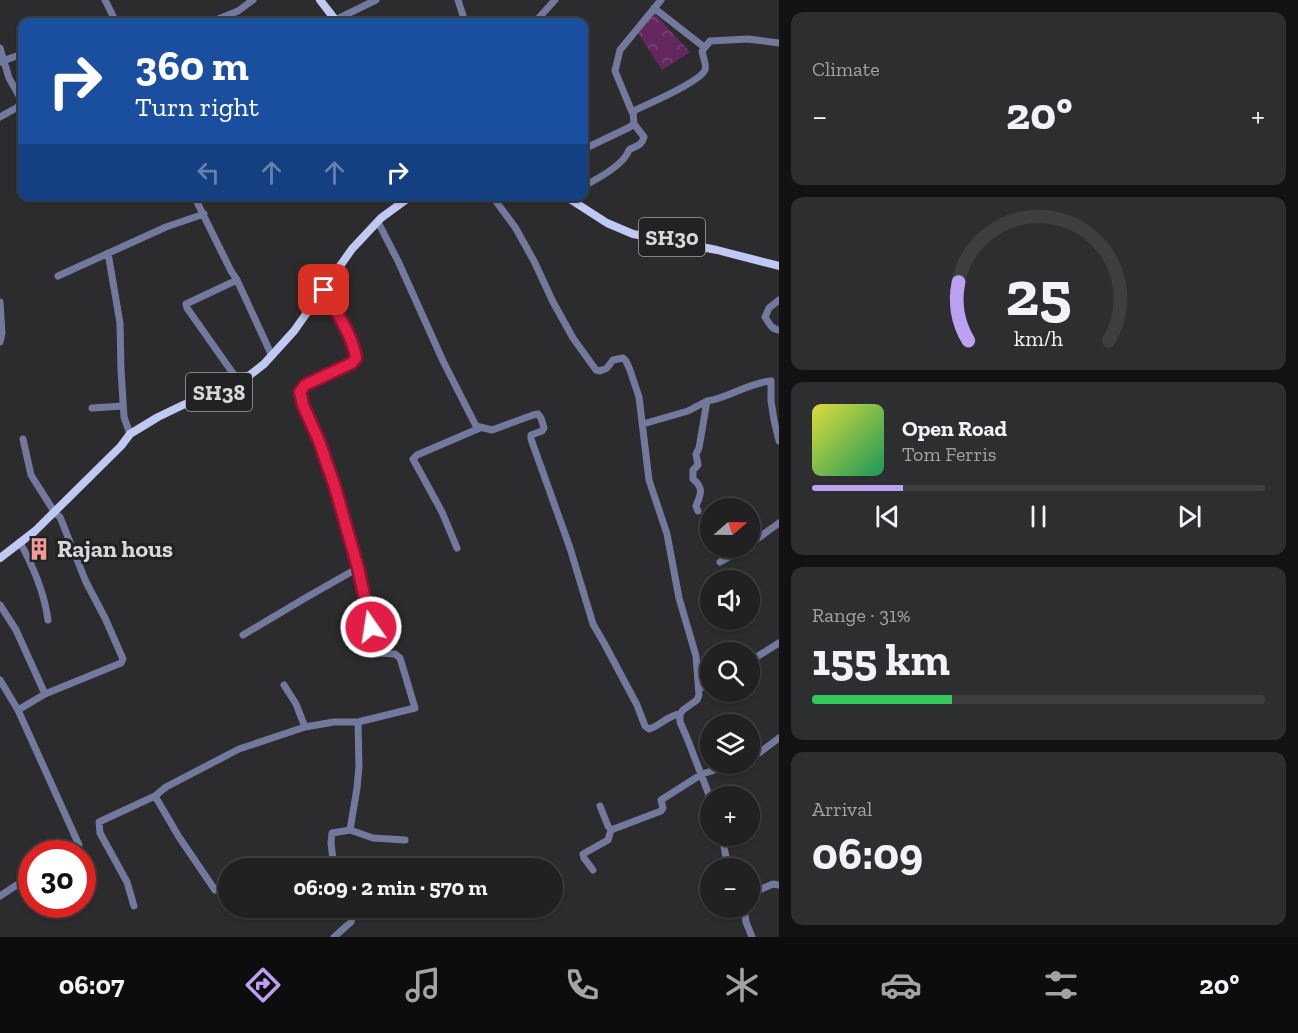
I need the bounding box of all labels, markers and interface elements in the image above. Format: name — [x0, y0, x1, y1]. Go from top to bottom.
text: 360 m — [135, 40, 249, 91]
icon: right — [36, 42, 114, 120]
text: Climate — [812, 57, 880, 81]
text: 20° — [1006, 87, 1072, 141]
text: Turn right — [135, 91, 259, 123]
text: − — [812, 96, 827, 135]
text: + — [1251, 96, 1265, 135]
icon: left — [192, 156, 225, 189]
icon: ahead — [255, 156, 288, 189]
icon: ahead — [318, 156, 351, 189]
icon: right — [381, 156, 414, 189]
road number: SH30 — [639, 218, 705, 256]
text: 25 — [1005, 256, 1072, 331]
pin — [298, 264, 349, 315]
icon: arrive — [307, 273, 340, 306]
text: km/h — [1014, 326, 1063, 351]
road number: SH38 — [186, 373, 252, 411]
text: Open Road — [902, 415, 1007, 442]
text: Tom Ferris — [902, 442, 997, 466]
north arrow — [700, 498, 760, 558]
map controls — [700, 498, 760, 918]
icon: previous — [871, 500, 904, 533]
icon: pause — [1022, 500, 1055, 533]
icon: next — [1173, 500, 1206, 533]
place label: Rajan hous — [57, 534, 173, 563]
building icon: Rajan hous — [26, 536, 52, 562]
button: sound — [700, 570, 760, 630]
position arrow — [339, 595, 403, 659]
text: Range · 31% — [812, 603, 911, 627]
text: 155 km — [812, 633, 950, 687]
button: search — [700, 642, 760, 702]
button: layers — [700, 714, 760, 774]
button: + — [700, 786, 760, 846]
text: Arrival — [812, 797, 872, 821]
text: 06:09 — [812, 827, 923, 881]
speed limit sign: 30 — [18, 840, 96, 918]
button: − — [700, 858, 760, 918]
text: 06:09 · 2 min · 570 m — [293, 874, 488, 901]
icon: directions — [242, 964, 284, 1006]
icon: music — [402, 964, 444, 1006]
icon: phone — [561, 964, 603, 1006]
icon: climate — [721, 964, 763, 1006]
icon: car — [880, 964, 922, 1006]
icon: filters — [1040, 964, 1082, 1006]
text: 06:07 — [59, 969, 124, 1001]
text: 20° — [1199, 969, 1239, 1001]

